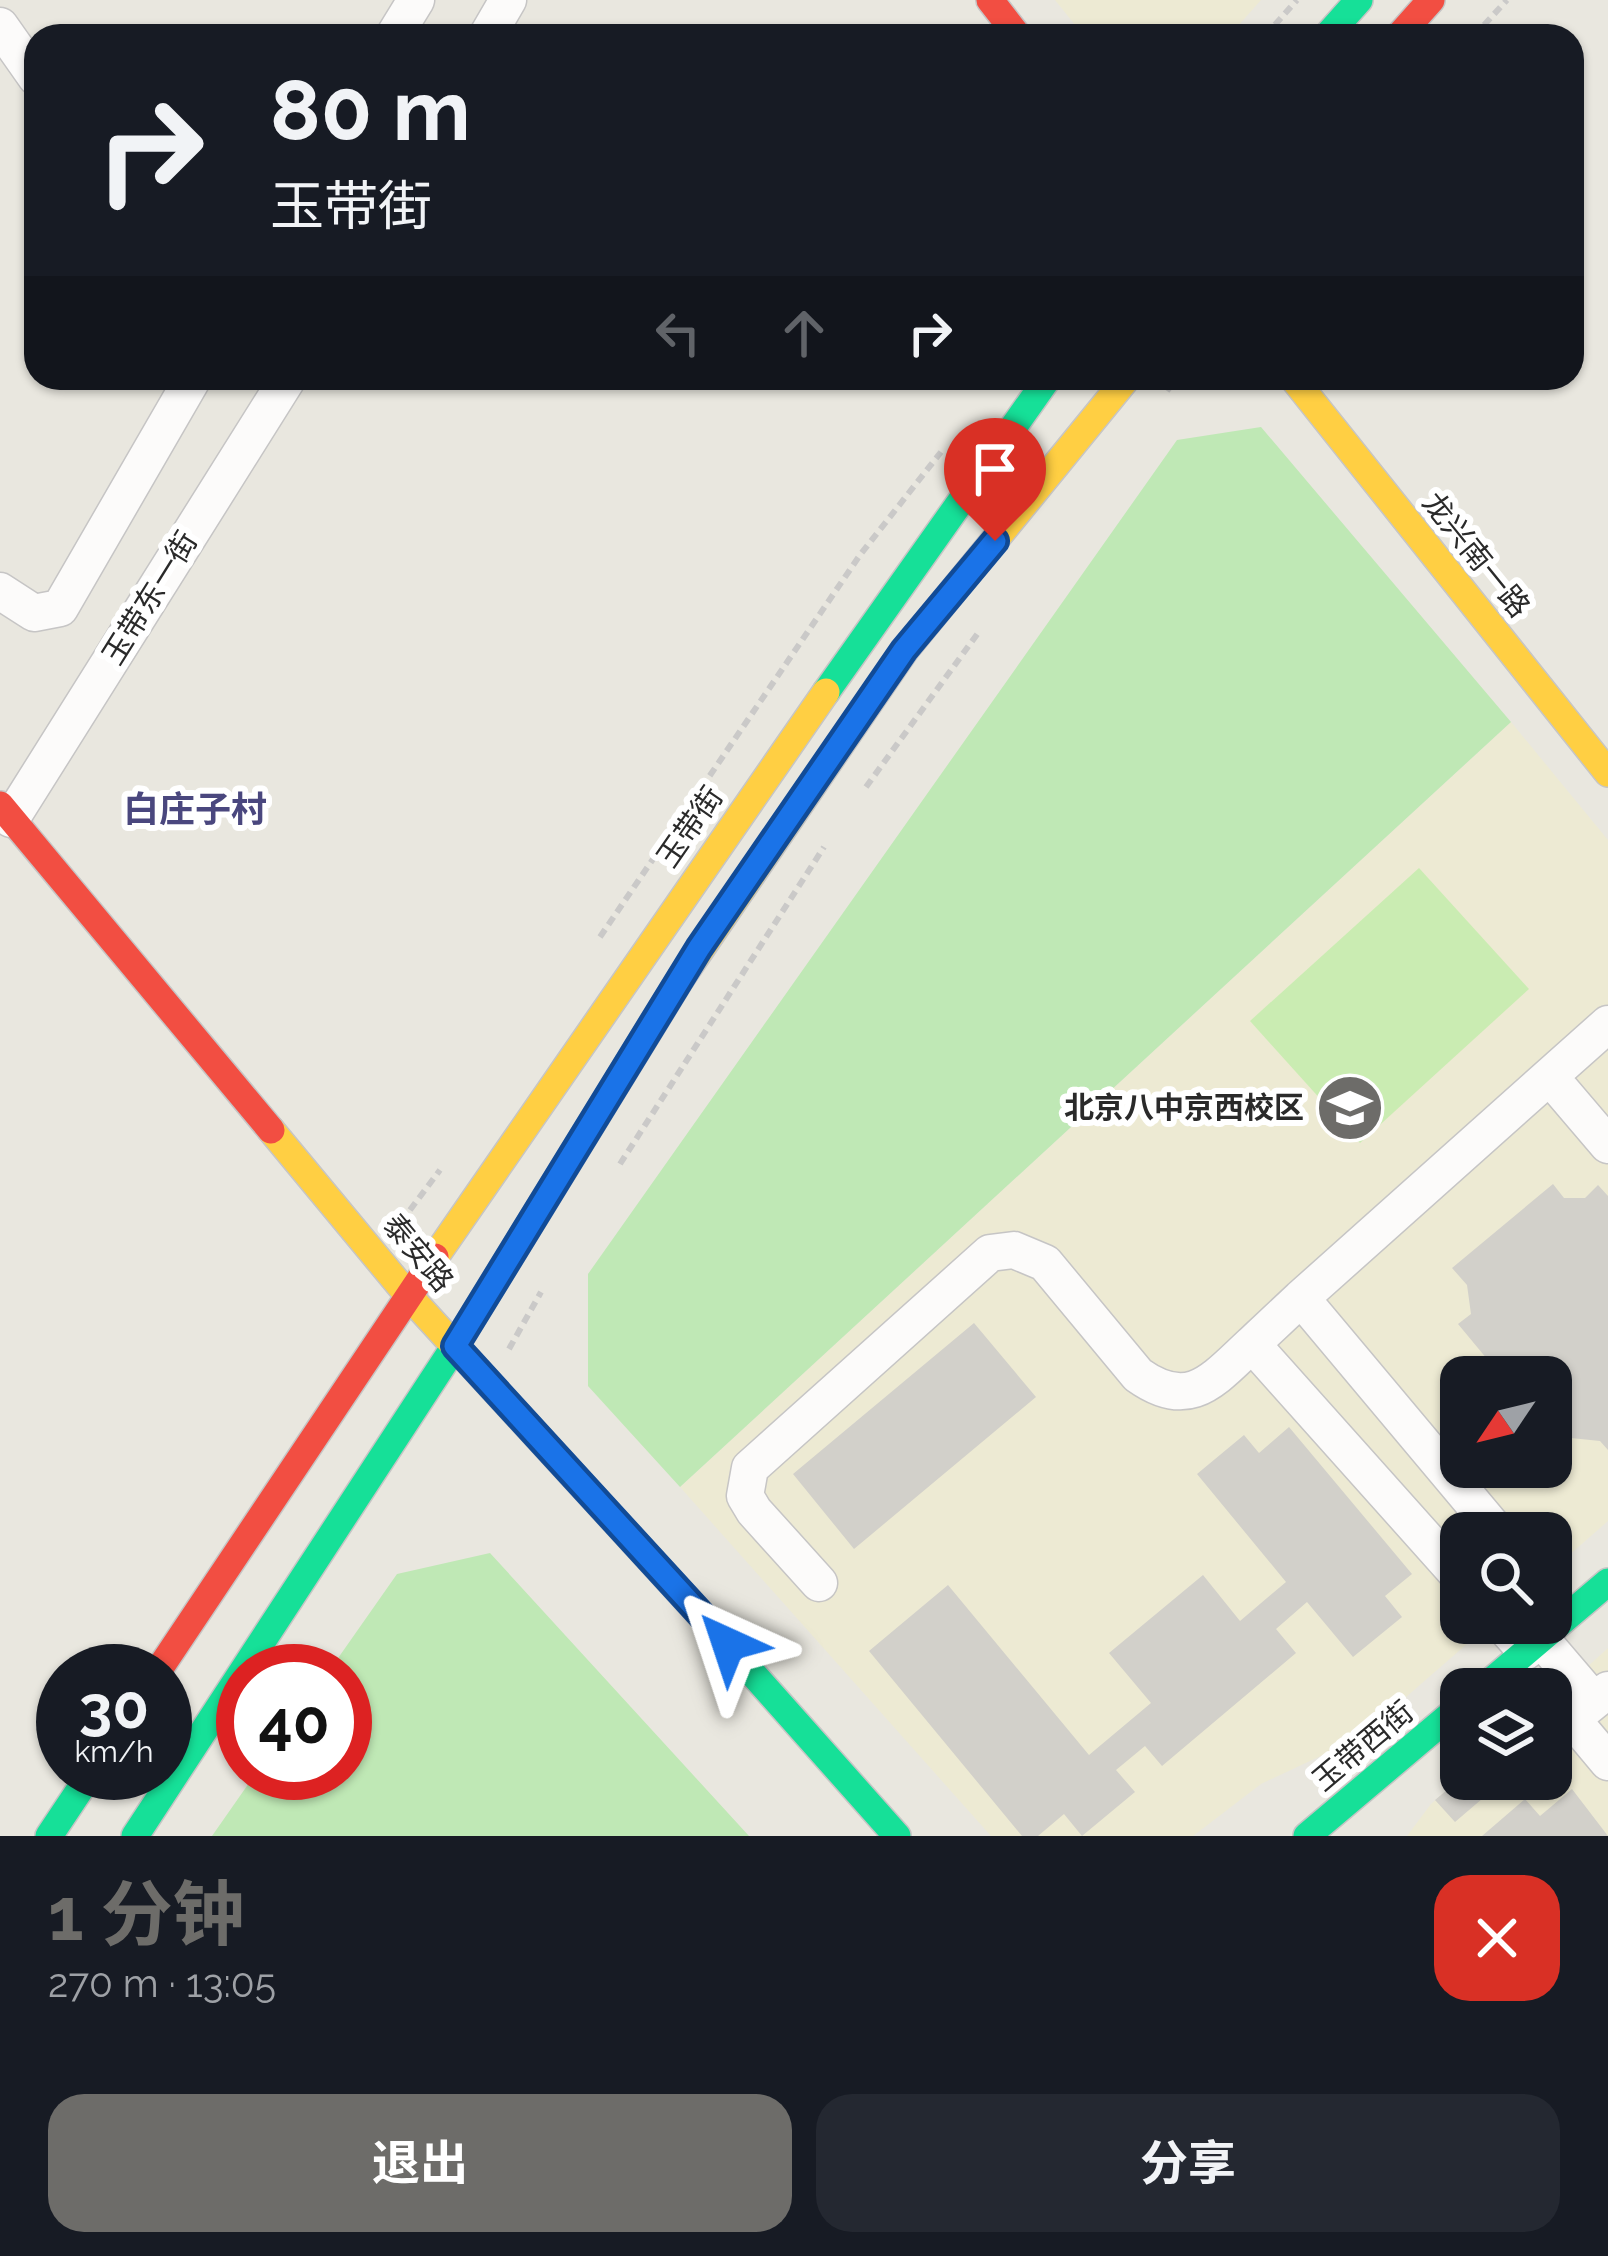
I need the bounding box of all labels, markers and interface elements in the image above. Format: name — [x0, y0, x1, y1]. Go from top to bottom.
text: 80 m — [270, 61, 471, 160]
icon: right — [72, 72, 228, 228]
text: 玉带街 — [270, 174, 432, 238]
icon: left — [645, 300, 711, 366]
icon: ahead — [771, 300, 837, 366]
icon: right — [897, 300, 963, 366]
pin — [944, 418, 1046, 541]
icon: arrive — [962, 436, 1028, 502]
street label: 龙兴南一路 — [1416, 485, 1537, 624]
street label: 玉带东一街 — [95, 525, 204, 671]
street label: 玉带街 — [649, 780, 730, 874]
district label: 白庄子村 — [123, 788, 267, 830]
school or university icon: 北京八中京西校区 — [1315, 1073, 1385, 1143]
place label: 北京八中京西校区 — [1064, 1090, 1304, 1125]
street label: 泰安路 — [376, 1207, 461, 1298]
north arrow — [1440, 1356, 1572, 1488]
map controls — [1440, 1356, 1572, 1800]
button: search — [1440, 1512, 1572, 1644]
position arrow — [665, 1581, 791, 1707]
speed limit sign: 40 — [216, 1644, 372, 1800]
button: layers — [1440, 1668, 1572, 1800]
text: 30 — [79, 1672, 149, 1742]
street label: 玉带西街 — [1305, 1694, 1420, 1798]
text: km/h — [74, 1734, 154, 1769]
text: 1 分钟 — [48, 1872, 245, 1957]
button: close — [1434, 1875, 1560, 2001]
text: 270 m · 13:05 — [48, 1960, 276, 2006]
button: 退出 — [48, 2094, 792, 2232]
button: 分享 — [816, 2094, 1560, 2232]

